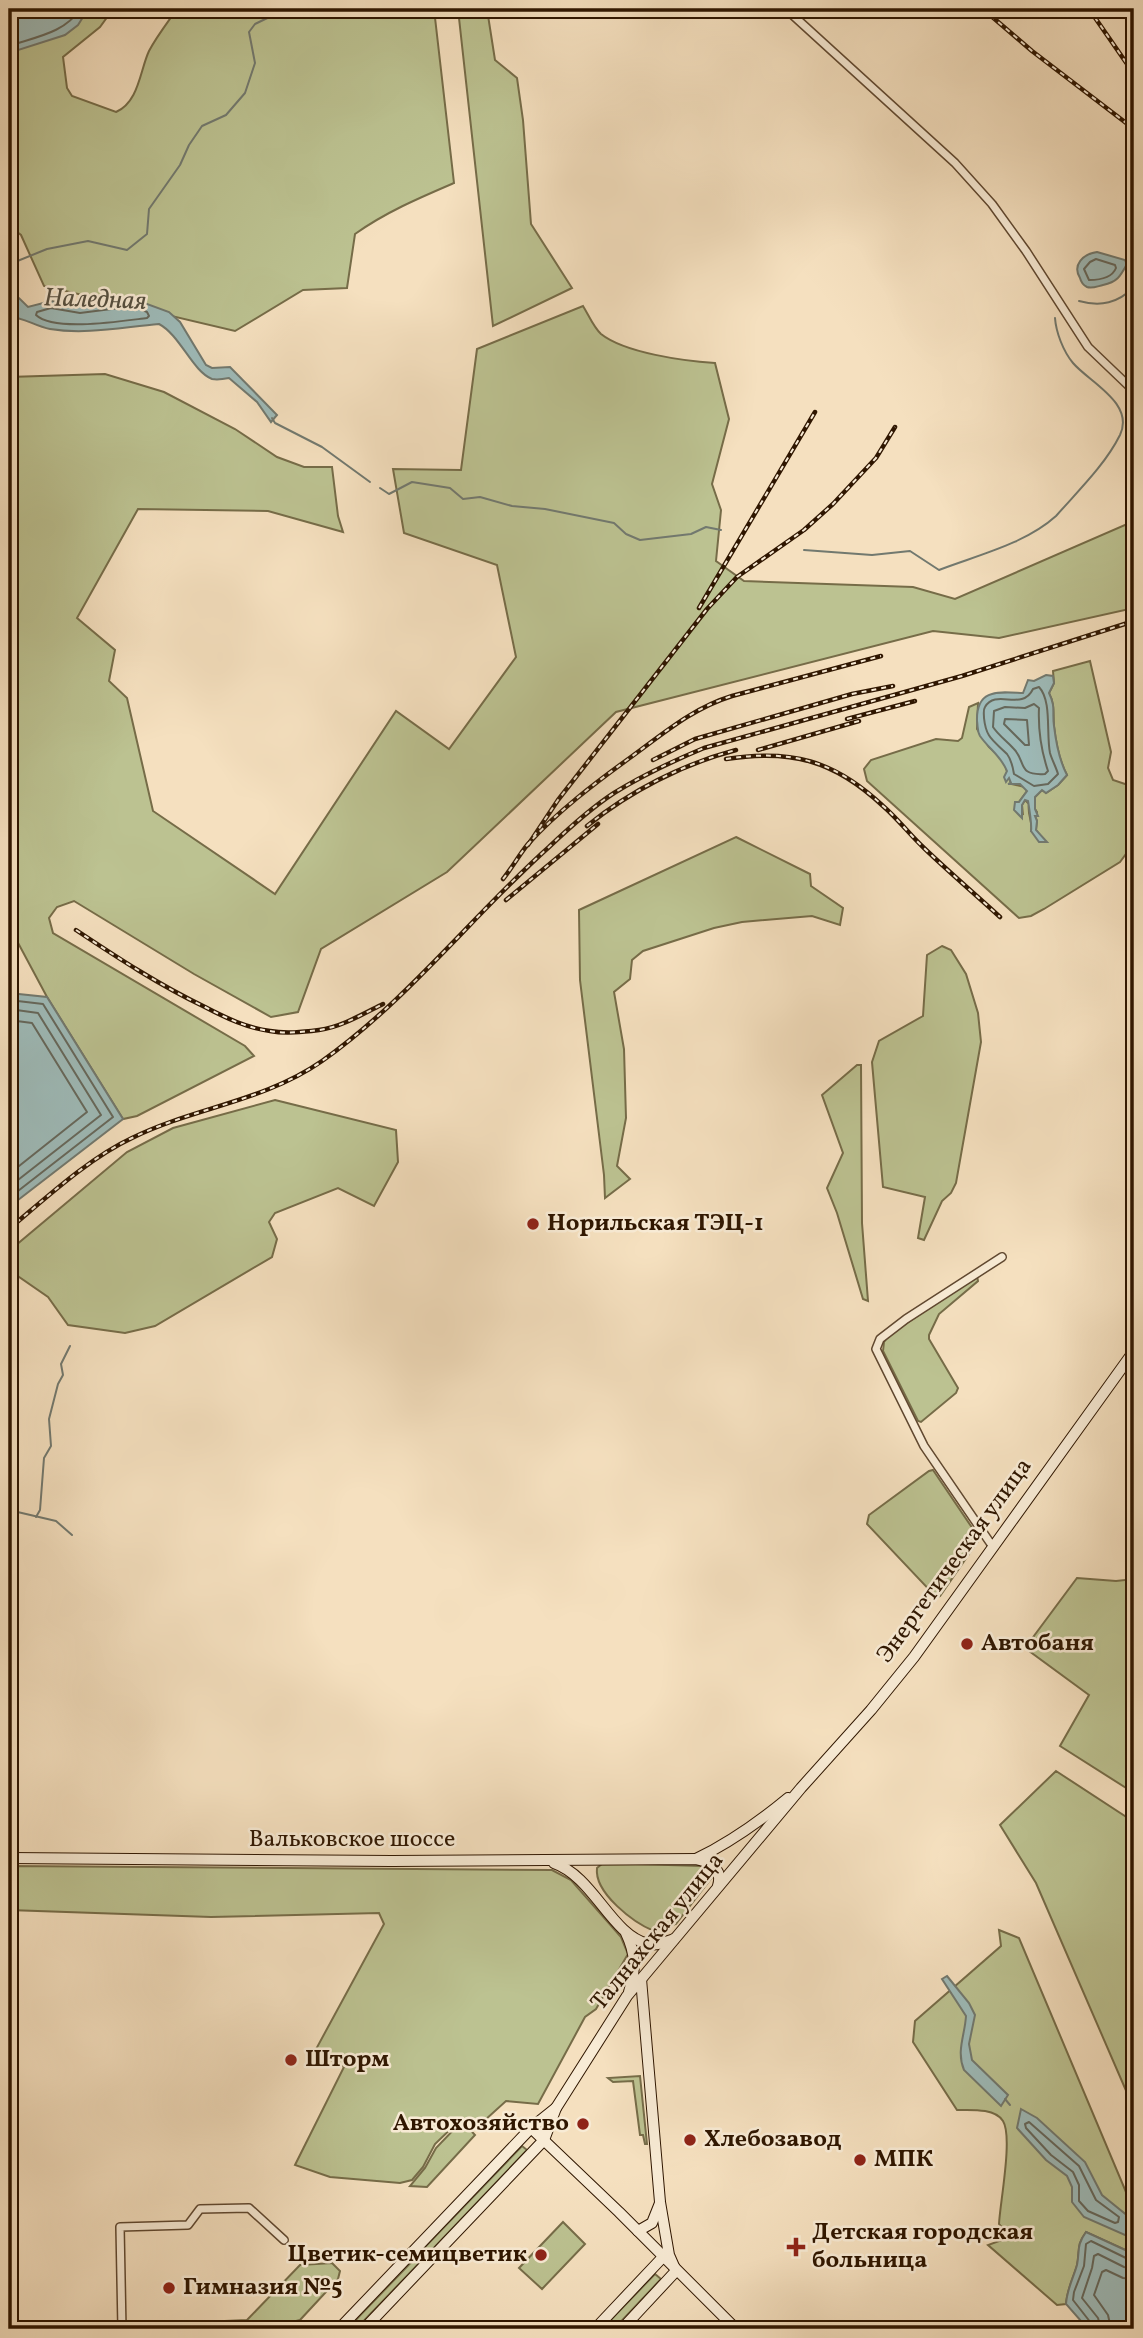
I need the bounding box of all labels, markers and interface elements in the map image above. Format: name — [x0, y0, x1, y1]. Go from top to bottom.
water label: Наледная — [43, 280, 147, 320]
place label: Норильская ТЭЦ-1 — [547, 1207, 764, 1241]
marker: Норильская ТЭЦ-1 — [525, 1216, 541, 1232]
street label: Энергетическая улица — [869, 1452, 1041, 1670]
place label: Автобаня — [981, 1627, 1094, 1661]
marker: Автобаня — [959, 1636, 975, 1652]
street label: Вальковское шоссе — [249, 1823, 455, 1857]
street label: Талнахская улица — [583, 1846, 733, 2018]
place label: Шторм — [305, 2043, 389, 2077]
marker: Шторм — [283, 2052, 299, 2068]
place label: Автохозяйство — [393, 2107, 569, 2141]
marker: Автохозяйство — [575, 2116, 591, 2132]
place label: Хлебозавод — [704, 2123, 842, 2157]
marker: Хлебозавод — [682, 2132, 698, 2148]
place label: МПК — [874, 2143, 934, 2177]
marker: МПК — [852, 2152, 868, 2168]
place label: Детская городская больница — [812, 2216, 1033, 2278]
marker: Детская городская больница — [786, 2237, 806, 2257]
place label: Цветик-семицветик — [288, 2238, 527, 2272]
marker: Цветик-семицветик — [533, 2247, 549, 2263]
place label: Гимназия №5 — [183, 2271, 343, 2305]
marker: Гимназия №5 — [161, 2280, 177, 2296]

